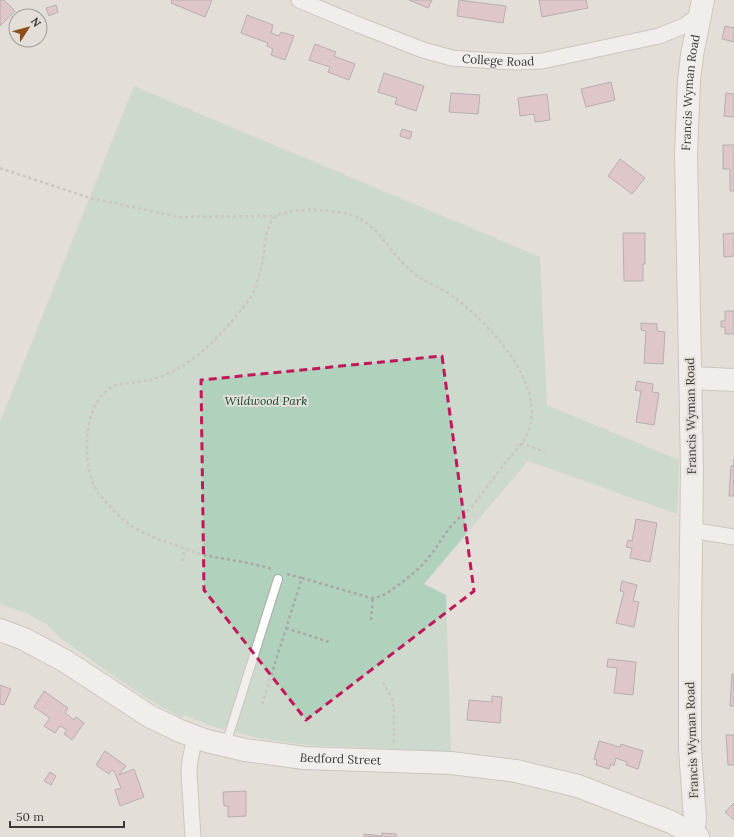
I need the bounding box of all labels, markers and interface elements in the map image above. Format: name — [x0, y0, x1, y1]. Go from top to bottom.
north arrow — [8, 8, 48, 48]
text: N — [28, 15, 45, 30]
street label: Francis Wyman Road — [678, 33, 703, 151]
street label: College Road — [461, 51, 535, 69]
street label: Francis Wyman Road — [682, 357, 699, 475]
park label: Wildwood Park — [225, 393, 307, 408]
street label: Francis Wyman Road — [682, 681, 701, 799]
street label: Bedford Street — [299, 750, 382, 768]
scale bar — [10, 803, 124, 829]
text: 50 m — [16, 809, 44, 824]

